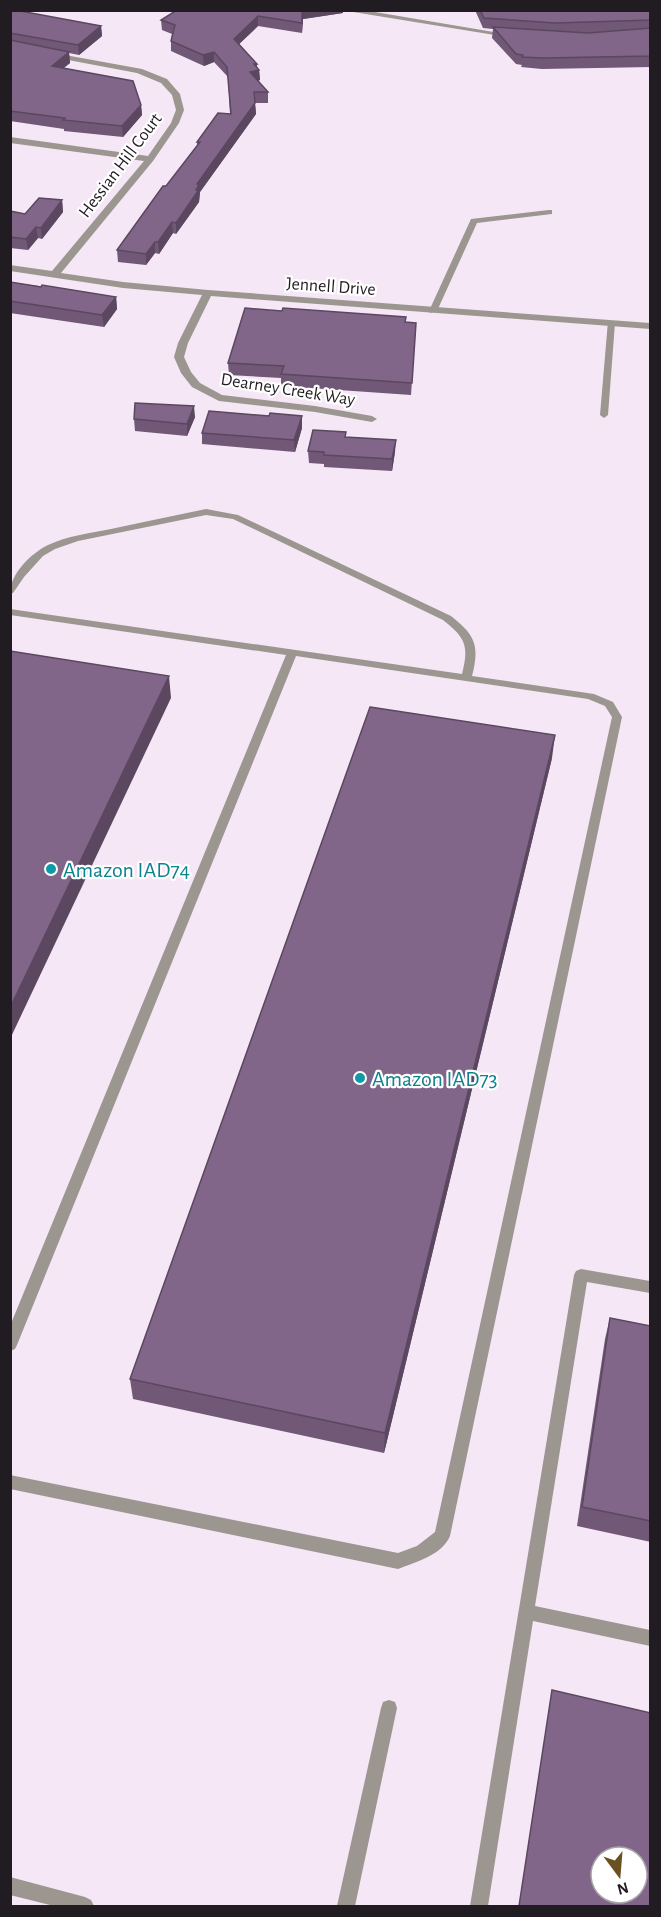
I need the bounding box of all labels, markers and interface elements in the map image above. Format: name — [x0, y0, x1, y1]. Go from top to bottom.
street label: Hessian Hill Court — [76, 110, 166, 221]
street label: Jennell Drive — [286, 275, 376, 299]
street label: Dearney Creek Way — [219, 370, 357, 410]
place label: Amazon IAD74 — [63, 859, 190, 881]
marker: Amazon IAD74 — [44, 862, 58, 876]
place label: Amazon IAD73 — [372, 1068, 498, 1090]
marker: Amazon IAD73 — [353, 1071, 367, 1085]
north arrow — [589, 1845, 649, 1905]
text: N — [615, 1879, 630, 1898]

